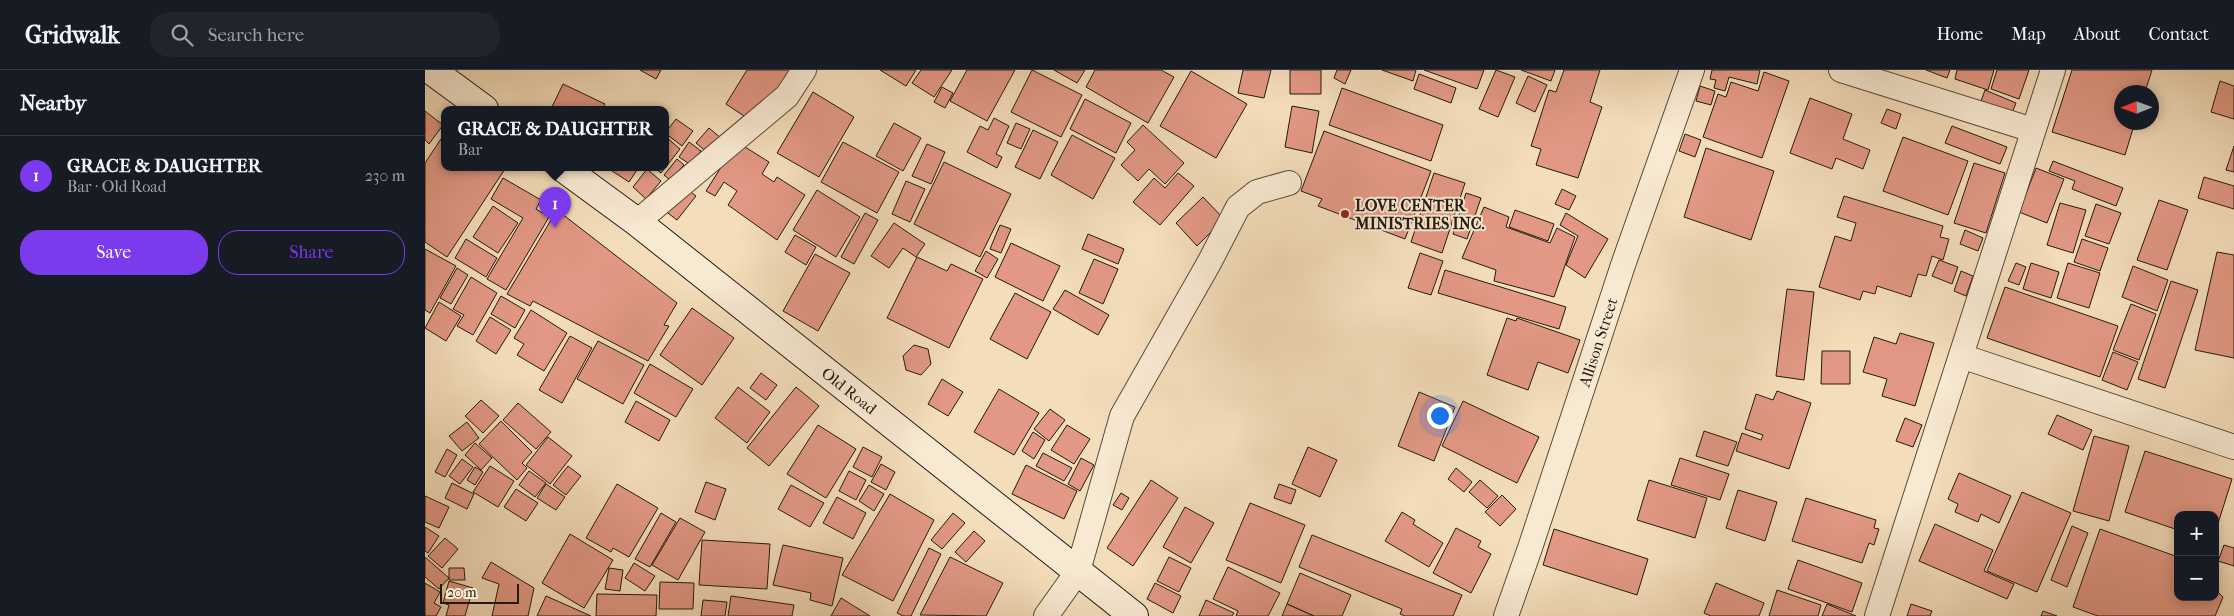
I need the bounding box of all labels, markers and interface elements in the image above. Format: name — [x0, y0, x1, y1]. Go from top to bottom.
search box — [150, 12, 500, 57]
text: Gridwalk — [25, 21, 120, 49]
icon: search — [168, 21, 196, 49]
text: Search here — [208, 24, 304, 46]
text: Home — [1936, 24, 1983, 45]
text: Map — [2011, 24, 2046, 45]
text: About — [2074, 24, 2120, 45]
text: Contact — [2148, 24, 2209, 45]
north arrow — [2114, 85, 2159, 130]
text: Nearby — [20, 91, 86, 115]
popup — [441, 106, 669, 171]
text: GRACE & DAUGHTER — [458, 118, 652, 140]
text: Bar — [458, 140, 482, 159]
text: GRACE & DAUGHTER — [67, 155, 261, 177]
text: 1 — [33, 166, 39, 185]
text: 230 m — [365, 166, 405, 185]
text: Bar · Old Road — [67, 177, 166, 196]
pin: 1 — [539, 187, 571, 228]
place label: LOVE CENTER MINISTRIES INC. — [1354, 196, 1485, 233]
marker: LOVE CENTER MINISTRIES INC. — [1339, 208, 1351, 220]
button: Save — [20, 230, 208, 275]
button: Share — [218, 230, 405, 275]
street label: Allison Street — [1574, 295, 1621, 390]
street label: Old Road — [818, 363, 881, 418]
your location — [1427, 403, 1453, 429]
map controls — [2174, 511, 2219, 601]
button: + — [2174, 511, 2219, 556]
button: − — [2174, 556, 2219, 601]
scale bar — [440, 581, 519, 604]
text: 20 m — [447, 584, 477, 601]

